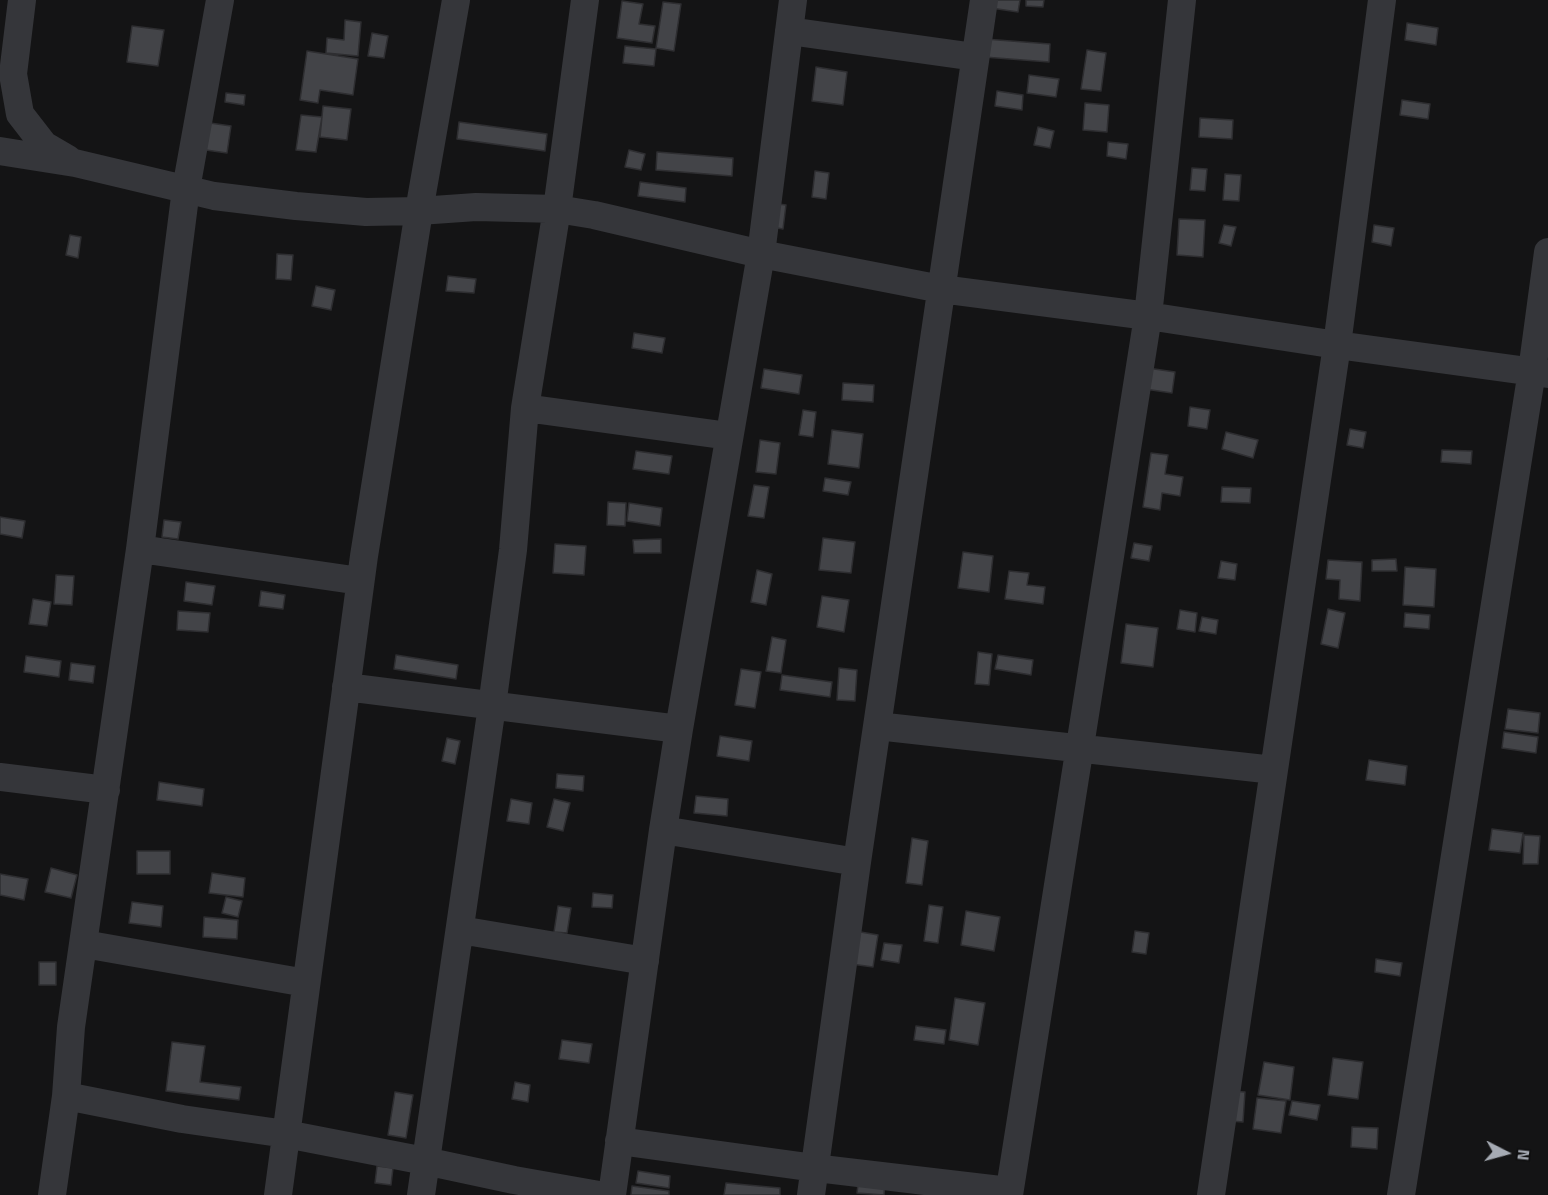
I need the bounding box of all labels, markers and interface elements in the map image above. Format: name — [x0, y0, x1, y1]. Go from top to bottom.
north arrow — [1476, 1123, 1536, 1183]
text: N — [1511, 1148, 1536, 1162]

